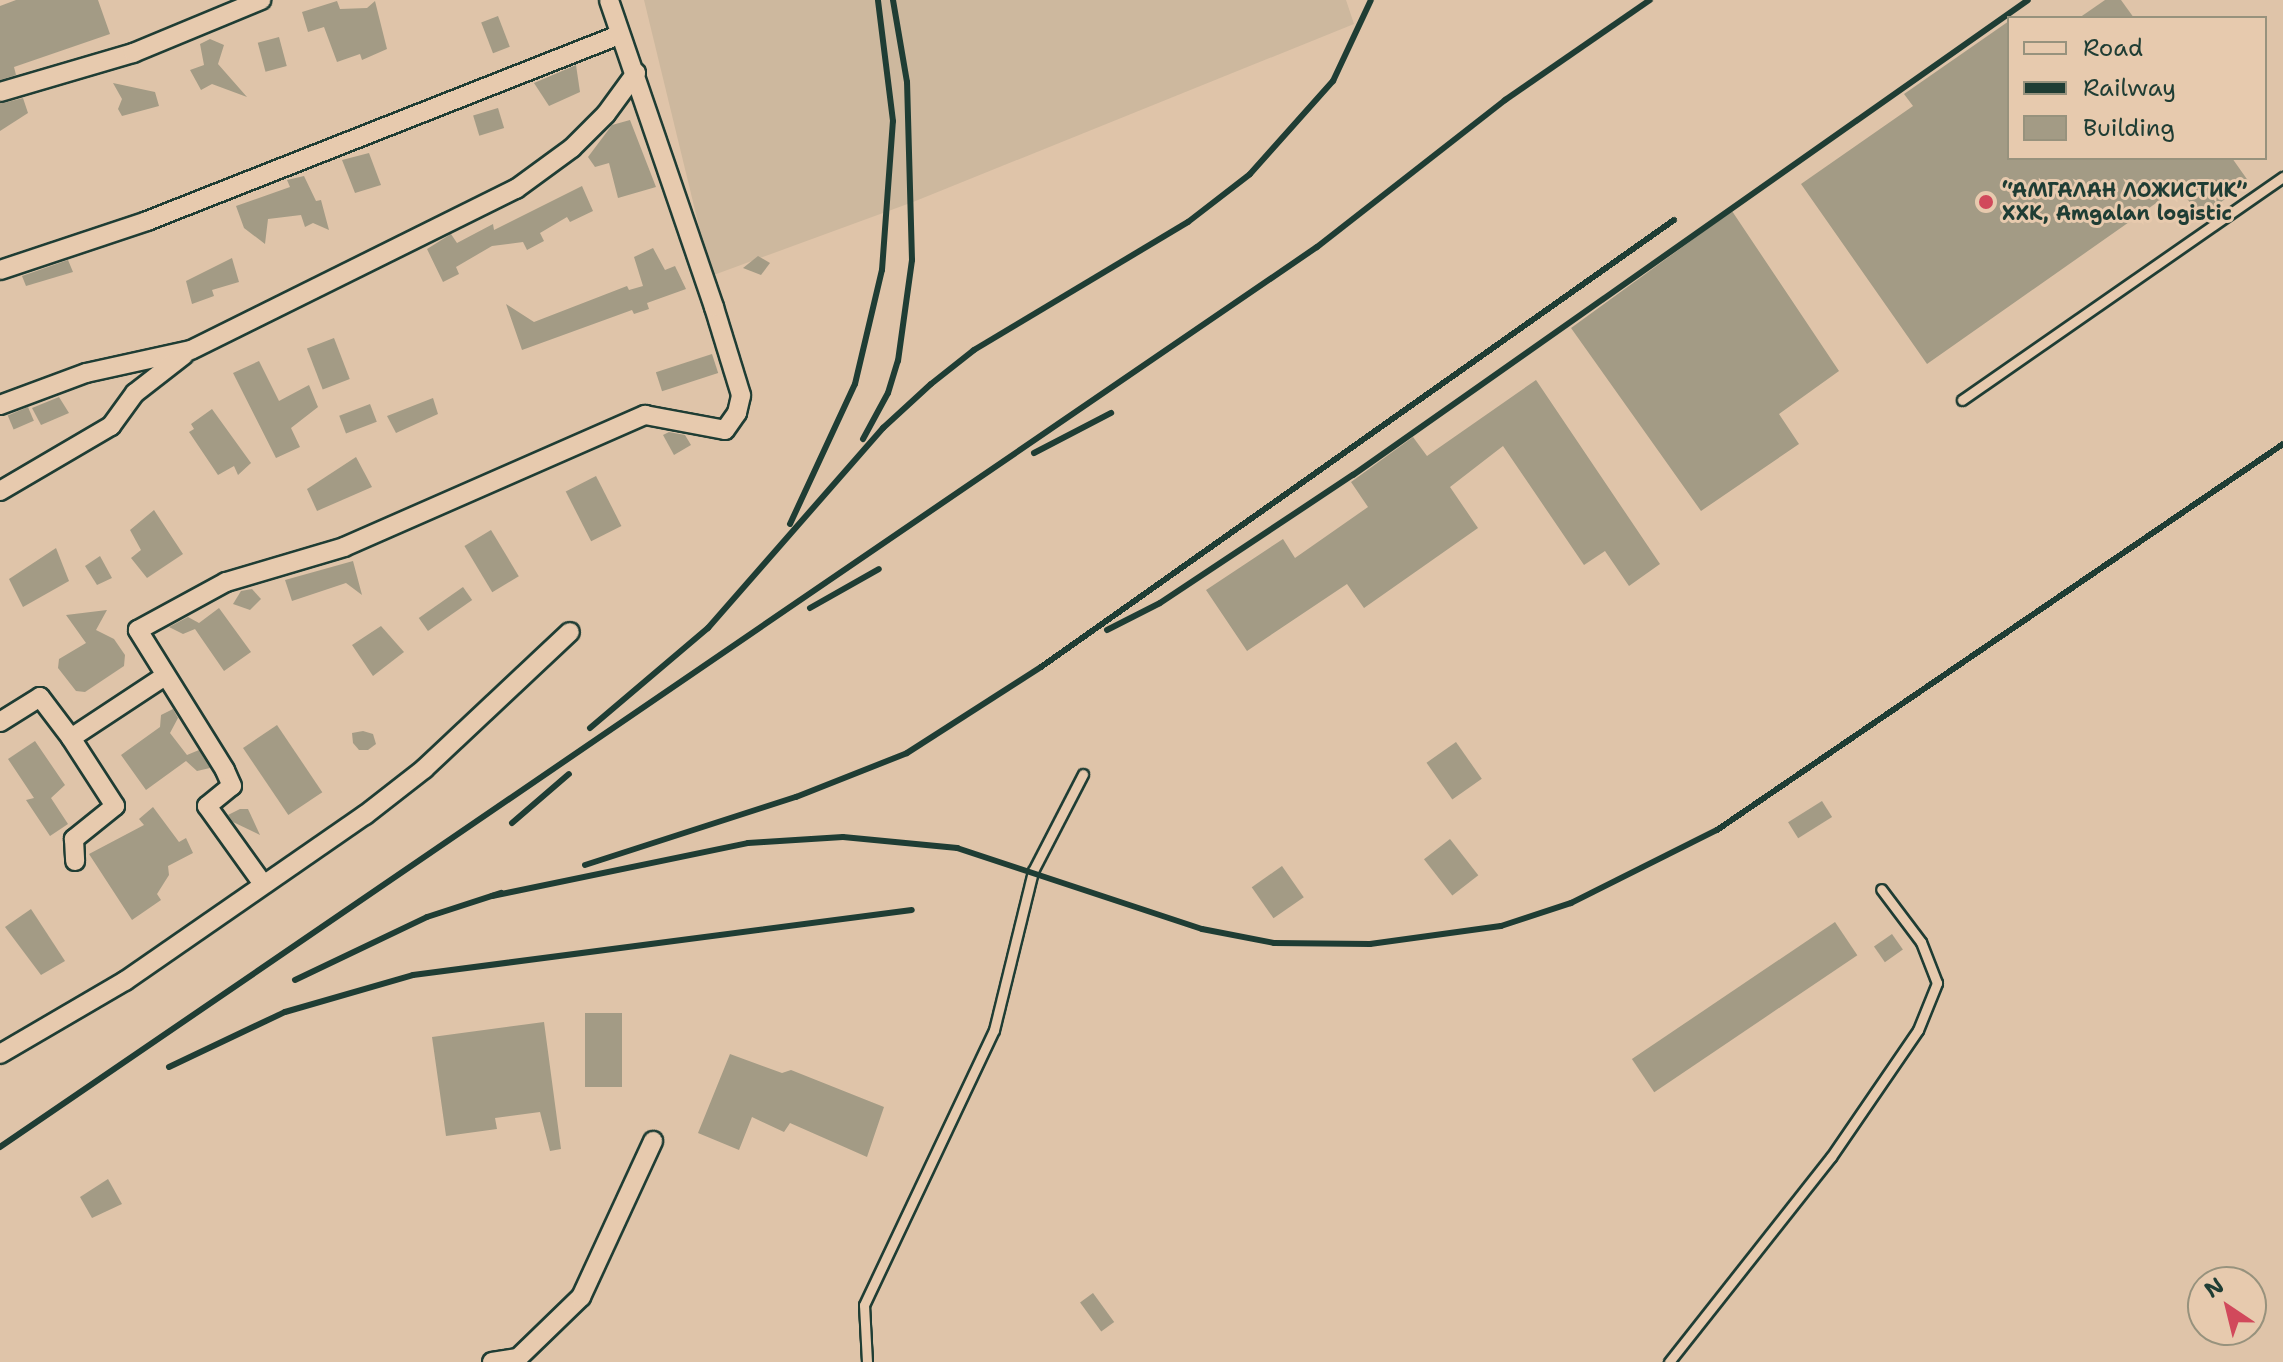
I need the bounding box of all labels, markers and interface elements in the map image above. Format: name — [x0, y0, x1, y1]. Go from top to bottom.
legend — [2007, 16, 2267, 160]
text: Road — [2083, 32, 2143, 64]
text: Railway — [2083, 72, 2176, 104]
text: Building — [2083, 112, 2175, 144]
place label: “АМГАЛАН ЛОЖИСТИК” ХХК, Amgalan logistic — [2002, 178, 2247, 225]
marker: “АМГАЛАН ЛОЖИСТИК” ХХК, Amgalan logistic — [1977, 193, 1995, 211]
north arrow — [2187, 1266, 2267, 1346]
text: N — [2199, 1271, 2230, 1304]

